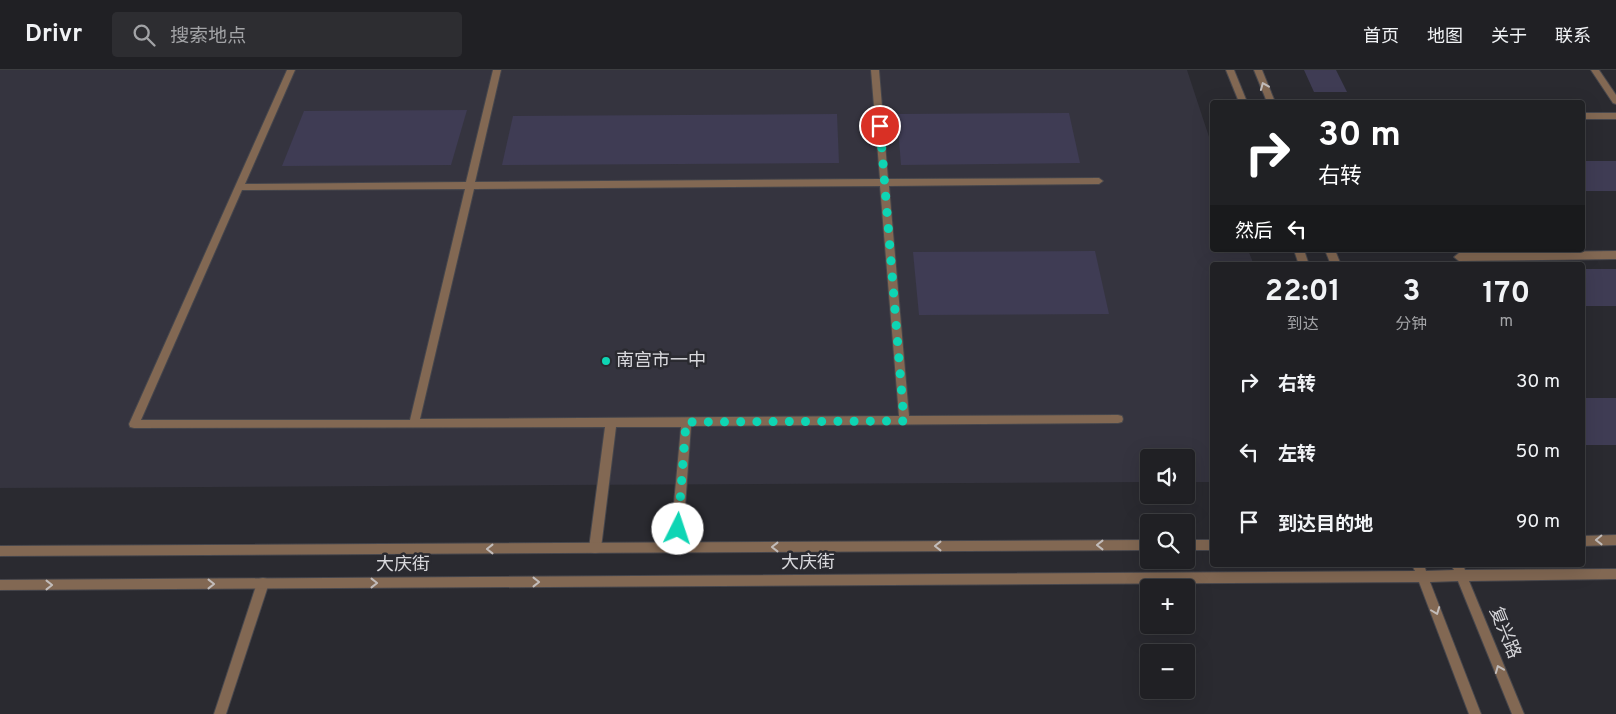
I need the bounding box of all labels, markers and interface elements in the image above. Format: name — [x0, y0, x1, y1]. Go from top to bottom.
search box — [112, 12, 462, 57]
text: Drivr — [25, 20, 82, 50]
icon: search — [130, 21, 158, 49]
text: 搜索地点 — [170, 25, 246, 49]
text: 首页 — [1363, 26, 1399, 49]
text: 地图 — [1427, 26, 1463, 49]
text: 关于 — [1491, 26, 1527, 49]
text: 联系 — [1555, 26, 1591, 49]
one-way arrow — [1260, 82, 1270, 91]
pin — [859, 105, 901, 147]
icon: arrive — [866, 112, 894, 140]
text: 30 m — [1318, 114, 1401, 158]
icon: right — [1235, 120, 1300, 185]
text: 右转 — [1318, 164, 1362, 191]
icon: left — [1283, 215, 1311, 243]
text: 然后 — [1235, 220, 1273, 244]
text: 22:01 — [1265, 274, 1341, 311]
text: 3 — [1402, 274, 1420, 311]
text: 170 — [1482, 276, 1530, 313]
text: m — [1499, 312, 1513, 332]
text: 到达 — [1287, 315, 1319, 335]
text: 分钟 — [1395, 315, 1427, 335]
place label: 南宫市一中 — [616, 350, 706, 373]
marker: 南宫市一中 — [600, 355, 612, 367]
icon: right — [1235, 368, 1263, 396]
text: 30 m — [1516, 370, 1560, 394]
text: 右转 — [1278, 373, 1316, 397]
icon: left — [1235, 438, 1263, 466]
text: 50 m — [1515, 440, 1560, 464]
text: 左转 — [1278, 443, 1316, 467]
map controls — [1140, 449, 1195, 699]
button: sound — [1140, 449, 1195, 504]
position arrow — [651, 502, 703, 554]
icon: arrive — [1235, 508, 1263, 536]
text: 90 m — [1516, 510, 1560, 534]
text: 到达目的地 — [1278, 513, 1373, 537]
button: search — [1140, 514, 1195, 569]
one-way arrow — [1595, 535, 1603, 545]
one-way arrow — [1096, 540, 1104, 550]
one-way arrow — [933, 541, 941, 551]
one-way arrow — [771, 542, 778, 552]
one-way arrow — [486, 544, 494, 554]
street label: 大庆街 — [781, 552, 835, 575]
street label: 大庆街 — [376, 554, 430, 577]
one-way arrow — [532, 577, 540, 587]
one-way arrow — [370, 578, 378, 588]
one-way arrow — [208, 579, 215, 589]
button: + — [1140, 579, 1195, 634]
one-way arrow — [45, 580, 53, 590]
street label: 复兴路 — [1483, 604, 1525, 662]
one-way arrow — [1430, 606, 1440, 614]
button: − — [1140, 644, 1195, 699]
one-way arrow — [1495, 665, 1506, 674]

